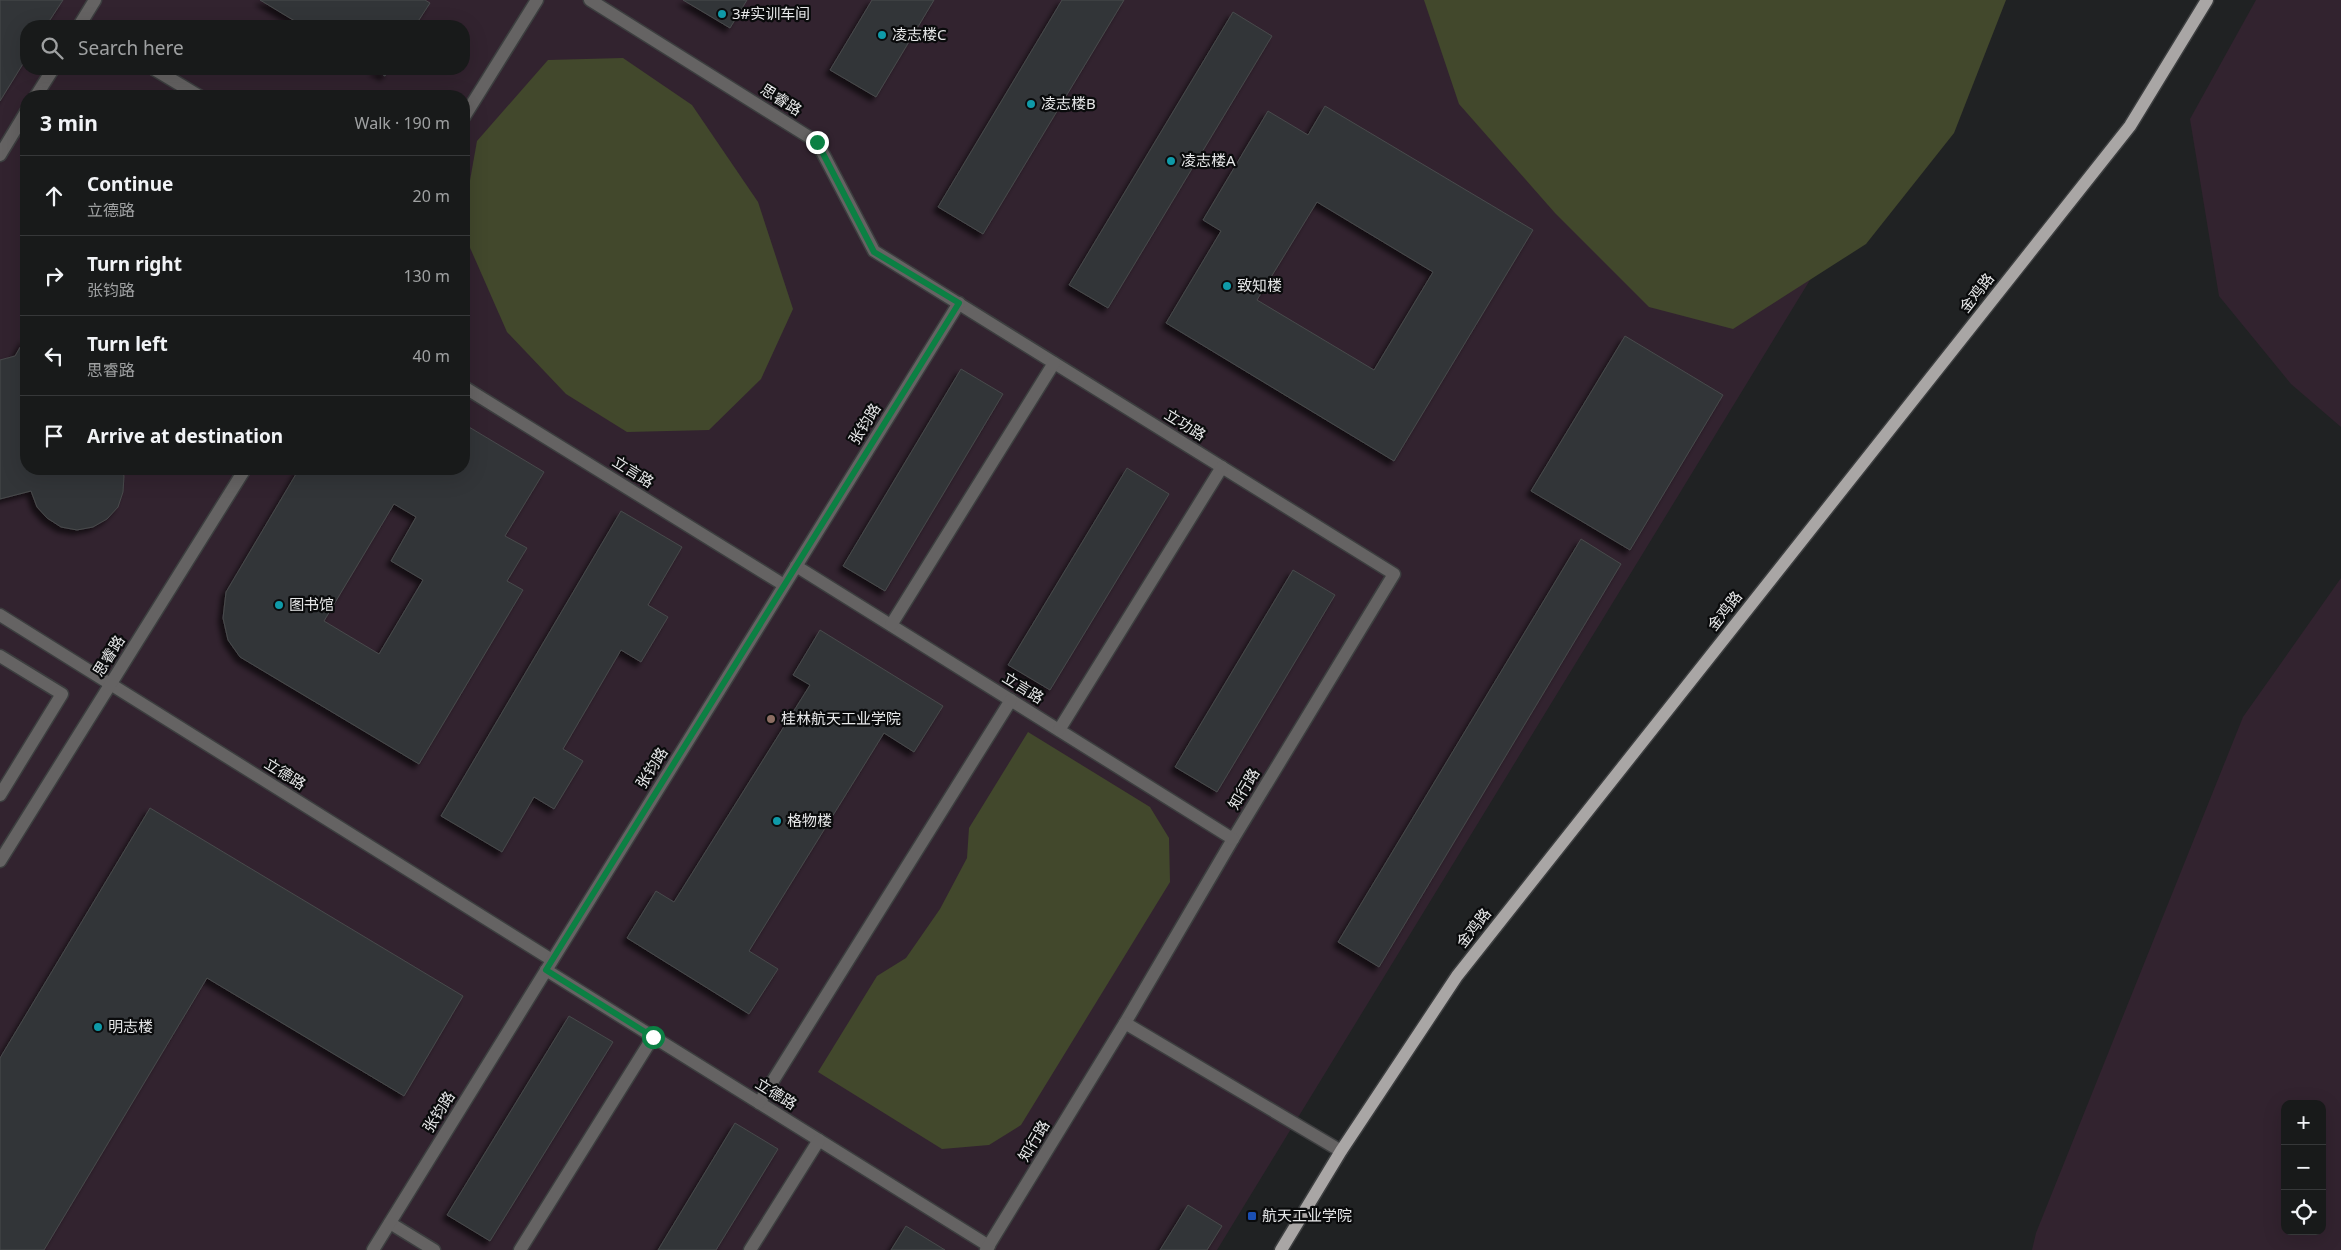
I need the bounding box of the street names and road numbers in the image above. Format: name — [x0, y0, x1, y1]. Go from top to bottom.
street label: 思睿路 — [757, 79, 806, 120]
street label: 金鸡路 — [1954, 268, 1998, 316]
street label: 张钧路 — [844, 399, 885, 448]
street label: 立功路 — [1161, 404, 1210, 445]
street label: 立言路 — [609, 451, 658, 492]
street label: 金鸡路 — [1702, 586, 1746, 634]
street label: 思睿路 — [88, 631, 129, 680]
street label: 立言路 — [999, 667, 1048, 708]
street label: 张钧路 — [631, 743, 672, 792]
street label: 立德路 — [261, 753, 310, 794]
street label: 知行路 — [1223, 764, 1263, 813]
street label: 金鸡路 — [1451, 903, 1495, 951]
street label: 立德路 — [752, 1073, 801, 1114]
street label: 张钧路 — [418, 1087, 459, 1136]
street label: 知行路 — [1013, 1116, 1053, 1165]

